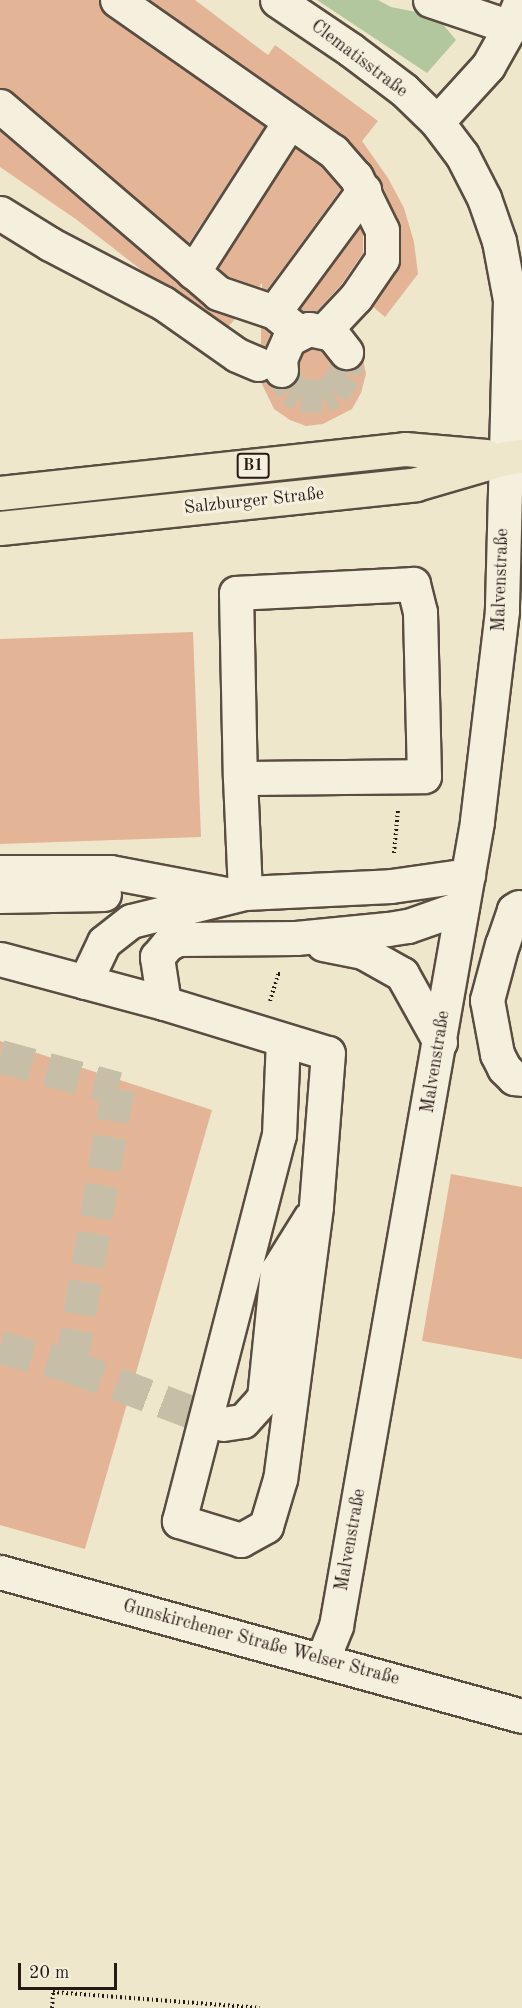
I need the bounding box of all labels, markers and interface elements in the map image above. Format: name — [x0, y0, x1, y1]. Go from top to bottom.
street label: Clematisstraße — [306, 16, 412, 102]
road number: B1 — [236, 453, 270, 479]
street label: Salzburger Straße — [183, 483, 325, 519]
street label: Malvenstraße — [488, 528, 514, 632]
street label: Malvenstraße — [417, 1009, 455, 1115]
street label: Malvenstraße — [331, 1487, 371, 1593]
street label: Gunskirchener Straße Welser Straße — [120, 1596, 402, 1690]
scale bar — [21, 1951, 120, 1989]
text: 20 m — [29, 1964, 69, 1982]

